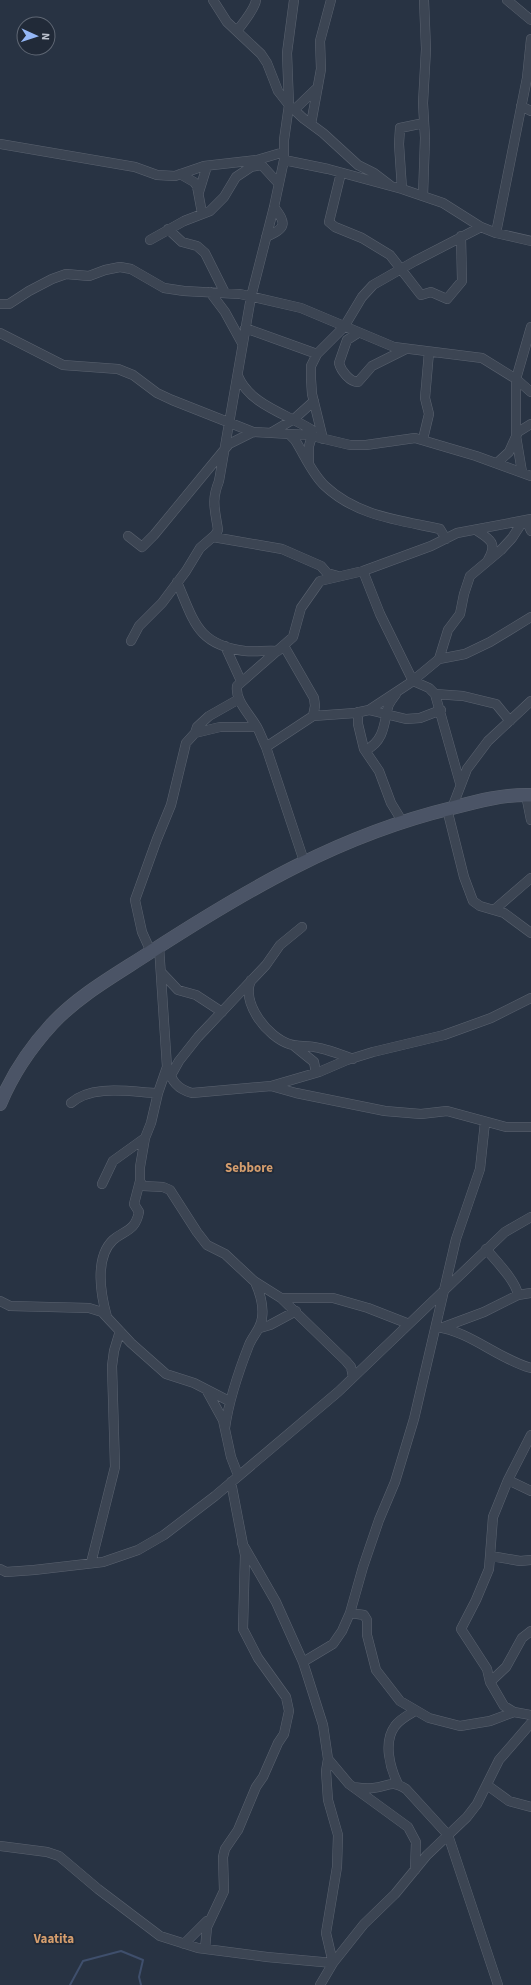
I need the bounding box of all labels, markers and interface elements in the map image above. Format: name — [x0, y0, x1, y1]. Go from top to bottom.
north arrow — [16, 16, 56, 56]
text: N — [38, 32, 53, 41]
district label: Sebbore — [225, 1159, 273, 1177]
district label: Vaatita — [33, 1930, 74, 1948]

